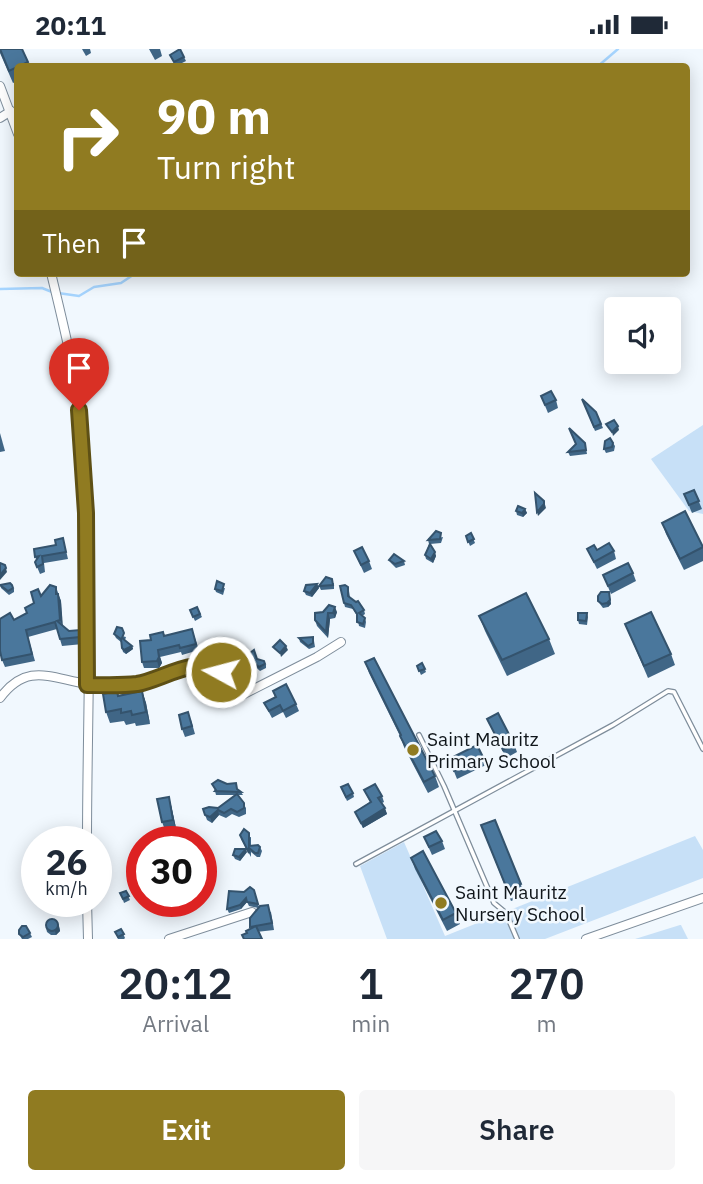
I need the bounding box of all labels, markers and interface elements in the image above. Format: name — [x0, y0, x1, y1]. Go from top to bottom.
text: 20:11 — [35, 8, 106, 42]
text: 90 m — [157, 84, 271, 147]
icon: right — [42, 91, 133, 182]
text: Turn right — [157, 146, 295, 188]
icon: arrive — [115, 224, 153, 262]
text: Then — [42, 226, 101, 260]
map controls — [604, 297, 681, 374]
button: sound — [604, 297, 681, 374]
pin — [49, 338, 109, 410]
icon: arrive — [60, 349, 98, 387]
position arrow — [184, 635, 258, 709]
place label: Saint Mauritz Primary School — [427, 727, 556, 773]
marker: Saint Mauritz Primary School — [405, 742, 421, 758]
speed limit sign: 30 — [126, 826, 217, 917]
text: 26 — [45, 839, 88, 885]
text: km/h — [45, 877, 88, 900]
place label: Saint Mauritz Nursery School — [455, 880, 585, 926]
marker: Saint Mauritz Nursery School — [433, 895, 449, 911]
text: 20:12 — [119, 956, 233, 1011]
text: 1 — [358, 956, 383, 1011]
text: 270 — [509, 956, 584, 1011]
text: Arrival — [142, 1008, 209, 1038]
text: min — [351, 1008, 390, 1038]
text: m — [537, 1008, 557, 1038]
button: Exit — [28, 1090, 345, 1170]
button: Share — [359, 1090, 675, 1170]

